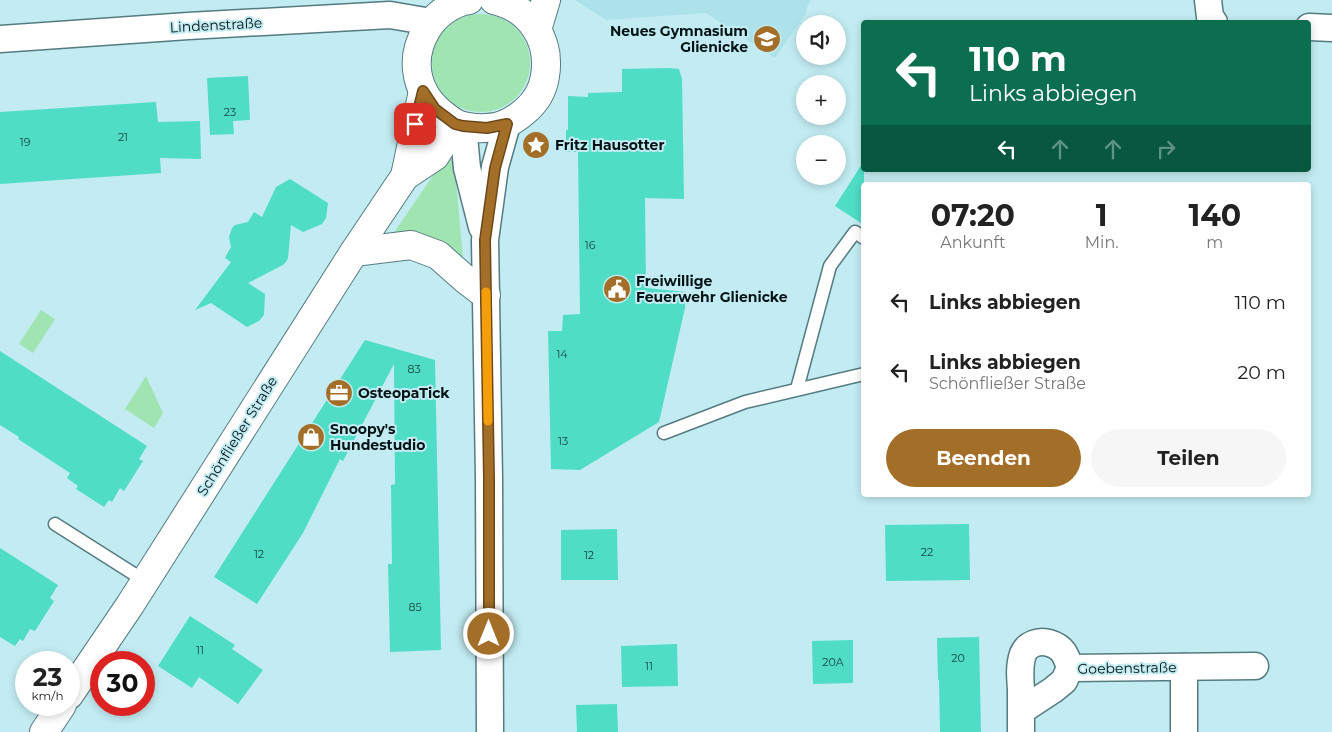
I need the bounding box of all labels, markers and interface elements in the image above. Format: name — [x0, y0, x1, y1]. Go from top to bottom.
street label: Lindenstraße — [169, 14, 263, 36]
map controls — [796, 15, 846, 185]
button: sound — [796, 15, 846, 65]
place label: Neues Gymnasium Glienicke — [610, 22, 748, 56]
school or university icon: Neues Gymnasium Glienicke — [752, 24, 782, 54]
text: 110 m — [969, 37, 1067, 80]
icon: left — [886, 40, 951, 105]
button: + — [796, 75, 846, 125]
text: Links abbiegen — [969, 80, 1137, 107]
pin — [394, 103, 436, 145]
house number: 23 — [224, 105, 236, 119]
icon: arrive — [401, 110, 429, 138]
house number: 21 — [118, 130, 128, 144]
place icon: Fritz Hausotter — [521, 130, 551, 160]
house number: 19 — [20, 135, 31, 149]
button: − — [796, 135, 846, 185]
icon: left — [993, 135, 1021, 163]
icon: ahead — [1046, 135, 1074, 163]
icon: ahead — [1099, 135, 1127, 163]
icon: right — [1152, 135, 1180, 163]
place label: Fritz Hausotter — [555, 136, 664, 154]
text: 07:20 — [931, 197, 1015, 234]
text: 1 — [1096, 197, 1108, 234]
text: 140 — [1188, 197, 1241, 234]
text: Ankunft — [940, 233, 1005, 252]
text: Min. — [1085, 233, 1119, 252]
text: m — [1206, 233, 1223, 252]
house number: 16 — [585, 238, 596, 252]
place label: Freiwillige Feuerwehr Glienicke — [636, 272, 788, 306]
public building icon: Freiwillige Feuerwehr Glienicke — [602, 274, 632, 304]
icon: left — [886, 288, 914, 316]
text: Links abbiegen — [929, 291, 1081, 314]
text: 110 m — [1235, 291, 1286, 314]
house number: 14 — [556, 347, 568, 361]
text: Links abbiegen — [929, 351, 1081, 374]
icon: left — [886, 358, 914, 386]
text: 20 m — [1238, 361, 1286, 384]
house number: 83 — [407, 362, 421, 376]
street label: Schönfließer Straße — [193, 373, 281, 499]
text: Schönfließer Straße — [929, 374, 1086, 393]
office icon: OsteopaTick — [324, 378, 354, 408]
place label: OsteopaTick — [358, 384, 450, 402]
place label: Snoopy's Hundestudio — [330, 420, 425, 454]
shop icon: Snoopy's Hundestudio — [296, 422, 326, 452]
button: Beenden — [886, 429, 1081, 487]
button: Teilen — [1091, 429, 1286, 487]
house number: 13 — [558, 434, 568, 448]
house number: 22 — [921, 545, 933, 559]
house number: 12 — [254, 547, 264, 561]
house number: 12 — [584, 548, 594, 562]
house number: 85 — [408, 600, 422, 614]
position arrow — [462, 607, 514, 659]
house number: 11 — [196, 643, 204, 657]
speed limit sign: 30 — [90, 651, 155, 716]
house number: 20 — [951, 651, 965, 665]
house number: 20A — [822, 655, 844, 669]
street label: Goebenstraße — [1077, 658, 1177, 678]
house number: 11 — [645, 659, 653, 673]
text: 23 — [33, 662, 62, 692]
text: km/h — [31, 688, 64, 703]

